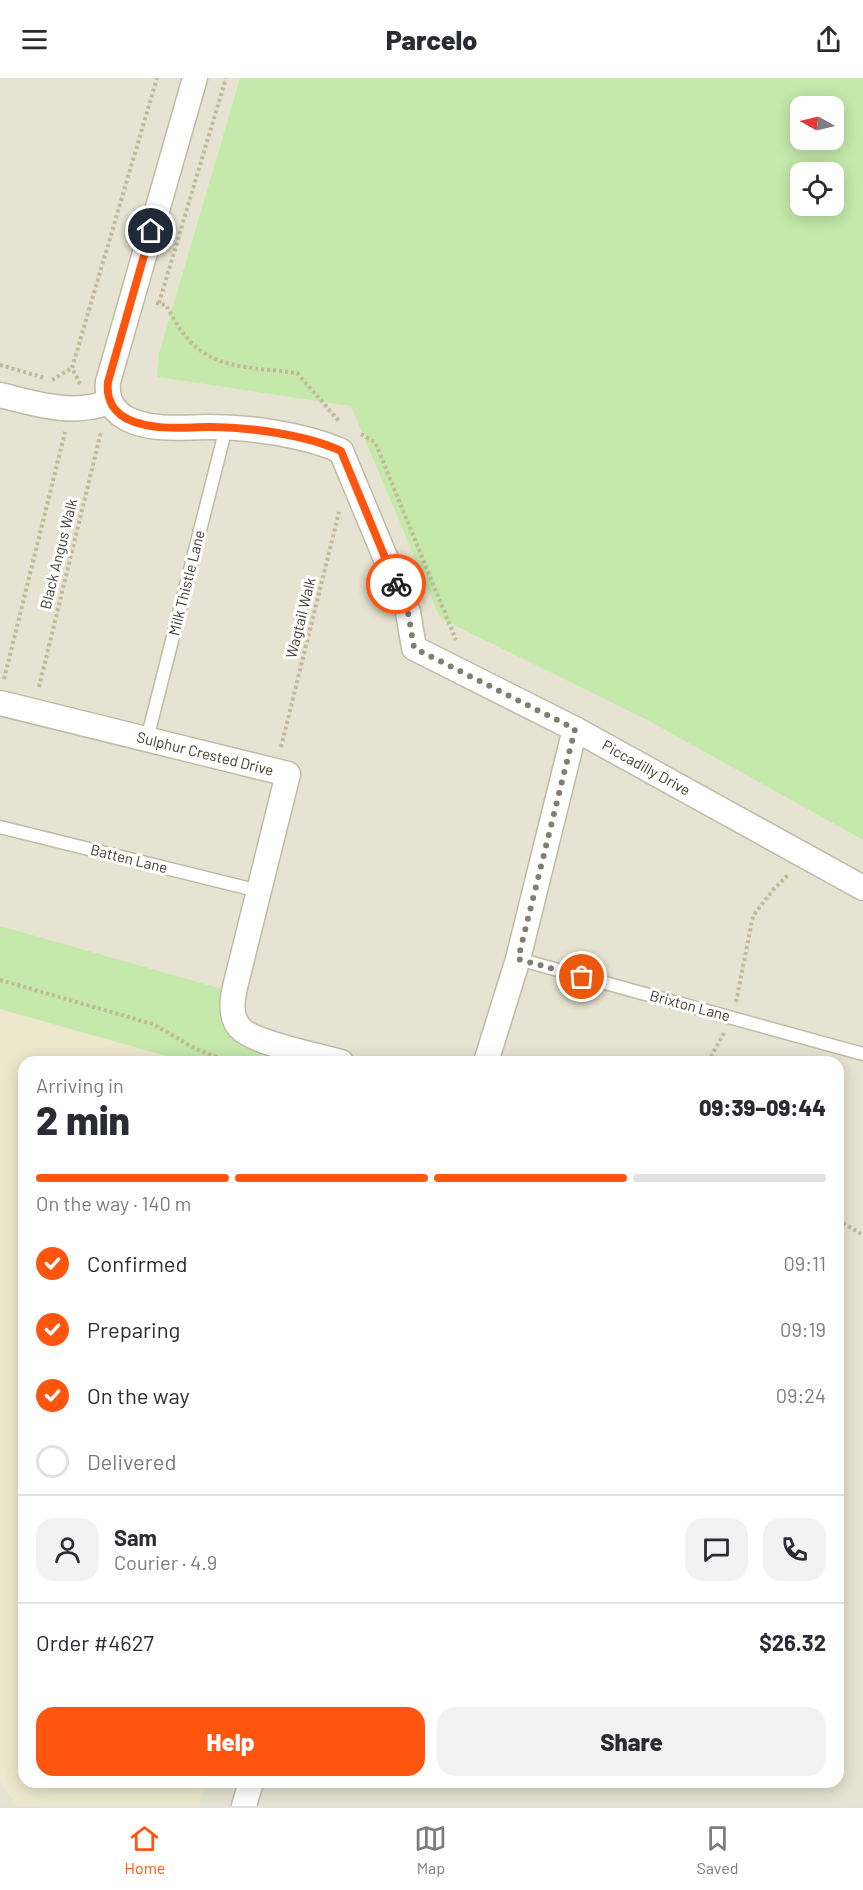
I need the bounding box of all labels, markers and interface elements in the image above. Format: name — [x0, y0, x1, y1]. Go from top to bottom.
icon: menu — [18, 23, 51, 56]
text: Parcelo — [386, 23, 477, 55]
icon: share — [812, 23, 845, 56]
north arrow — [790, 96, 844, 150]
map controls — [790, 96, 844, 216]
button: locate — [790, 162, 844, 216]
pin — [125, 205, 176, 256]
icon: home — [134, 214, 167, 247]
street label: Black Angus Walk — [36, 496, 81, 611]
street label: Milk Thistle Lane — [164, 528, 208, 637]
courier — [366, 554, 426, 614]
icon: bike — [380, 568, 413, 601]
street label: Wagtail Walk — [281, 575, 319, 660]
street label: Sulphur Crested Drive — [135, 727, 276, 779]
street label: Piccadilly Drive — [599, 735, 694, 799]
street label: Batten Lane — [89, 840, 170, 876]
pin — [556, 951, 607, 1002]
icon: bag — [565, 960, 598, 993]
street label: Brixton Lane — [648, 986, 732, 1024]
text: Arriving in — [36, 1073, 124, 1097]
text: 09:39–09:44 — [699, 1094, 826, 1120]
text: 2 min — [36, 1096, 130, 1143]
text: On the way · 140 m — [36, 1191, 191, 1215]
icon: check — [36, 1247, 69, 1280]
text: Confirmed — [87, 1250, 187, 1276]
text: 09:11 — [783, 1251, 826, 1275]
icon: check — [36, 1313, 69, 1346]
text: Preparing — [87, 1316, 180, 1342]
text: 09:19 — [780, 1317, 826, 1341]
icon: check — [36, 1379, 69, 1412]
text: On the way — [87, 1382, 190, 1408]
text: 09:24 — [776, 1383, 826, 1407]
text: Delivered — [87, 1448, 176, 1474]
button: person — [36, 1518, 99, 1581]
button: chat — [685, 1518, 748, 1581]
button: phone — [763, 1518, 826, 1581]
text: Sam — [114, 1524, 157, 1550]
text: Courier · 4.9 — [114, 1550, 217, 1574]
text: Order #4627 — [36, 1629, 154, 1655]
text: $26.32 — [759, 1629, 826, 1655]
button: Help — [36, 1707, 425, 1776]
button: Share — [437, 1707, 826, 1776]
tab: Home — [125, 1822, 165, 1877]
tab: Map — [414, 1822, 447, 1877]
tab: Saved — [696, 1822, 738, 1877]

